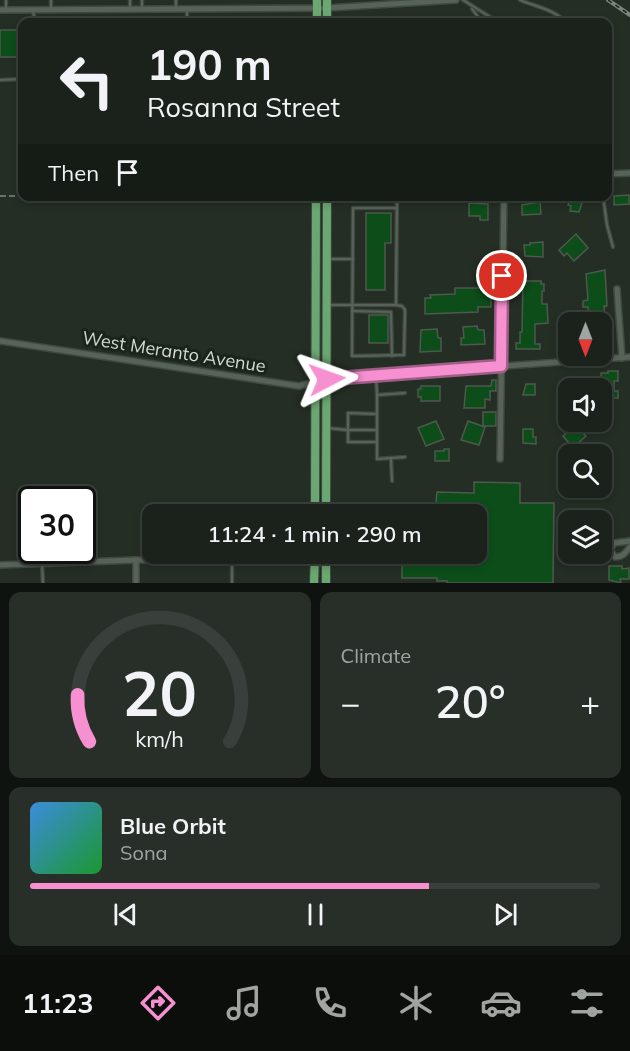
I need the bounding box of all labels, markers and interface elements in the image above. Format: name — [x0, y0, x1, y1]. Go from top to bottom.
text: 190 m — [147, 38, 272, 91]
icon: left — [48, 42, 126, 120]
text: Rosanna Street — [147, 90, 340, 124]
icon: arrive — [111, 156, 144, 189]
text: Then — [48, 159, 99, 187]
pin — [476, 250, 527, 301]
icon: arrive — [485, 259, 518, 292]
north arrow — [558, 312, 612, 366]
map controls — [558, 312, 612, 564]
street label: West Meranto Avenue — [81, 326, 267, 377]
position arrow — [295, 347, 359, 411]
button: sound — [558, 378, 612, 432]
button: search — [558, 444, 612, 498]
speed limit sign: 30 — [18, 486, 96, 564]
button: layers — [558, 510, 612, 564]
text: 11:24 · 1 min · 290 m — [207, 520, 422, 548]
text: Climate — [341, 643, 411, 668]
text: 20 — [122, 653, 197, 732]
text: 20° — [435, 673, 506, 729]
text: − — [341, 682, 360, 723]
text: + — [580, 682, 600, 723]
text: km/h — [135, 725, 184, 752]
text: Blue Orbit — [120, 812, 226, 840]
text: Sona — [120, 840, 168, 865]
icon: previous — [109, 898, 142, 931]
icon: pause — [299, 898, 332, 931]
icon: next — [489, 898, 522, 931]
icon: directions — [137, 982, 179, 1024]
icon: music — [223, 982, 265, 1024]
icon: phone — [309, 982, 351, 1024]
icon: climate — [395, 982, 437, 1024]
icon: car — [480, 982, 522, 1024]
icon: filters — [566, 982, 608, 1024]
text: 11:23 — [22, 986, 93, 1020]

